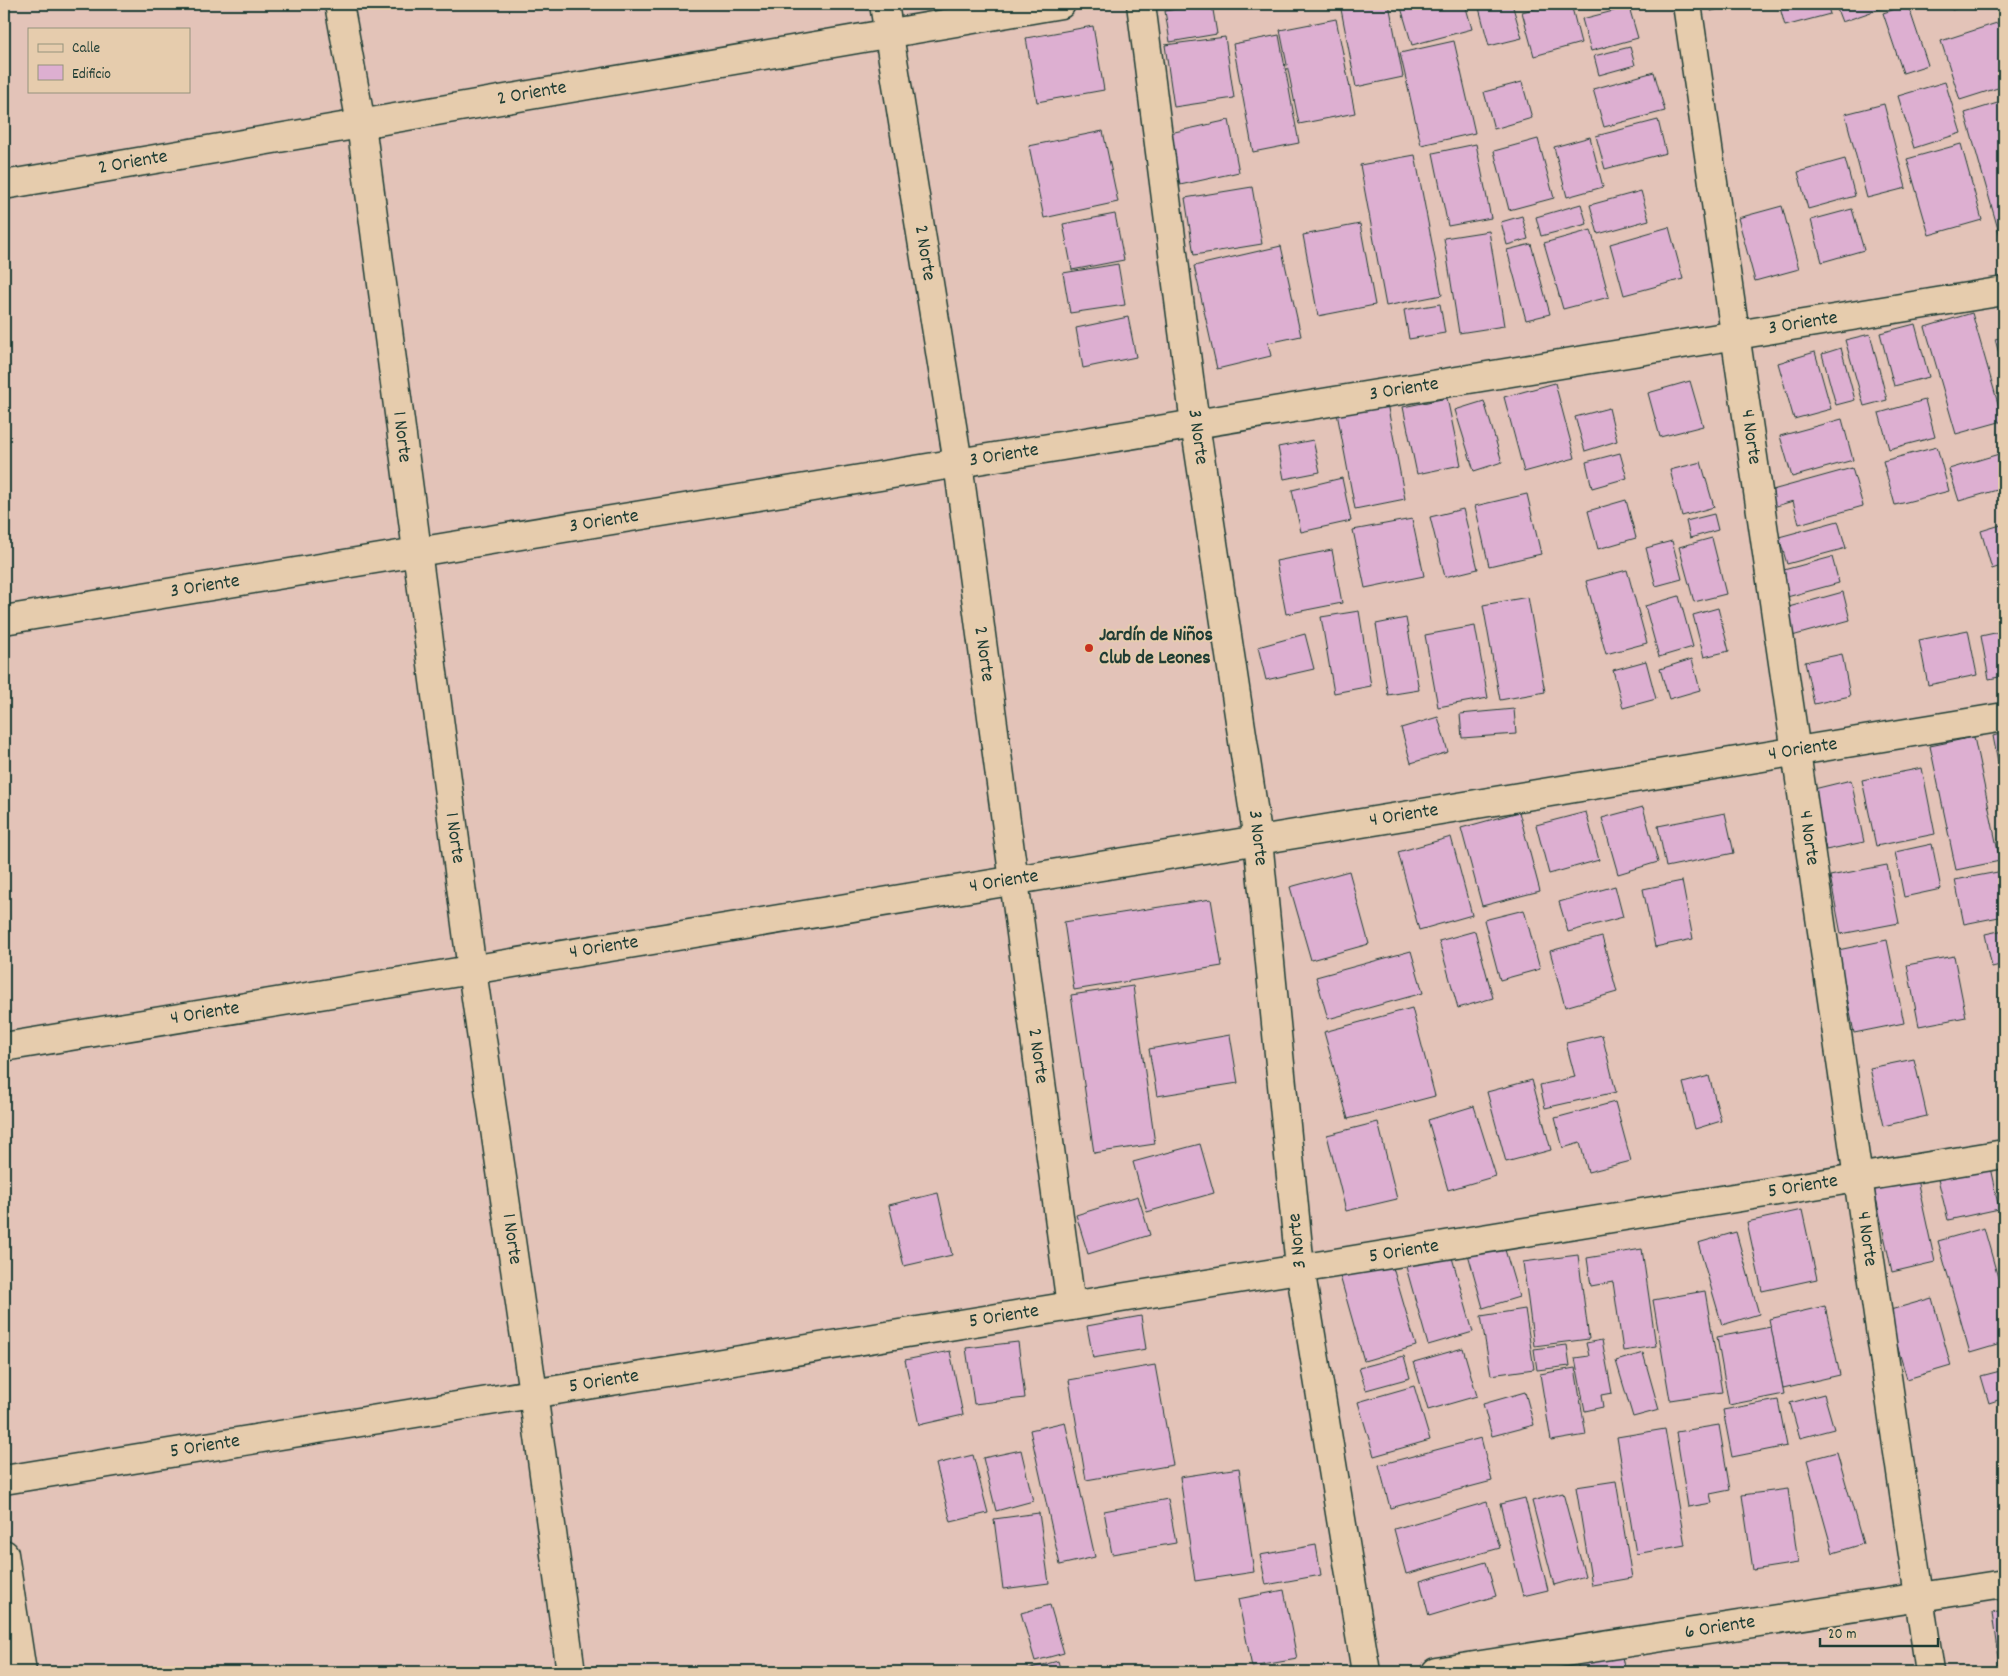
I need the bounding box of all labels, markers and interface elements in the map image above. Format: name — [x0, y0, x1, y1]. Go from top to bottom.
legend — [28, 28, 190, 92]
text: Calle — [72, 38, 101, 60]
text: Edificio — [72, 64, 111, 86]
street label: 2 Oriente — [495, 74, 569, 114]
street label: 2 Oriente — [96, 143, 170, 183]
street label: 2 Norte — [906, 223, 942, 283]
street label: 3 Oriente — [1766, 305, 1840, 343]
street label: 3 Oriente — [1367, 371, 1441, 409]
street label: 3 Norte — [1179, 407, 1215, 467]
street label: 4 Norte — [1732, 408, 1768, 467]
street label: 1 Norte — [384, 410, 418, 464]
street label: 3 Oriente — [967, 437, 1041, 475]
street label: 3 Oriente — [567, 503, 641, 541]
street label: 3 Oriente — [168, 568, 242, 606]
place label: Jardín de Niños Club de Leones — [1099, 622, 1213, 673]
street label: 2 Norte — [965, 624, 1001, 684]
marker: Jardín de Niños Club de Leones — [1083, 642, 1095, 654]
street label: 4 Oriente — [1766, 731, 1840, 769]
street label: 4 Oriente — [1367, 797, 1441, 835]
street label: 3 Norte — [1240, 809, 1274, 868]
street label: 4 Norte — [1790, 809, 1826, 868]
street label: 1 Norte — [437, 811, 471, 866]
street label: 4 Oriente — [967, 863, 1041, 901]
street label: 4 Oriente — [567, 929, 641, 967]
street label: 4 Oriente — [168, 995, 242, 1033]
street label: 2 Norte — [1019, 1026, 1055, 1086]
street label: 5 Oriente — [1766, 1168, 1840, 1206]
street label: 4 Norte — [1848, 1210, 1884, 1269]
street label: 1 Norte — [494, 1212, 528, 1267]
street label: 3 Norte — [1281, 1212, 1315, 1270]
street label: 5 Oriente — [1367, 1233, 1441, 1271]
street label: 5 Oriente — [967, 1298, 1041, 1336]
street label: 5 Oriente — [567, 1363, 641, 1401]
street label: 5 Oriente — [168, 1428, 242, 1466]
street label: 6 Oriente — [1683, 1609, 1758, 1647]
scale bar — [1820, 1616, 1938, 1648]
text: 20 m — [1828, 1624, 1856, 1646]

